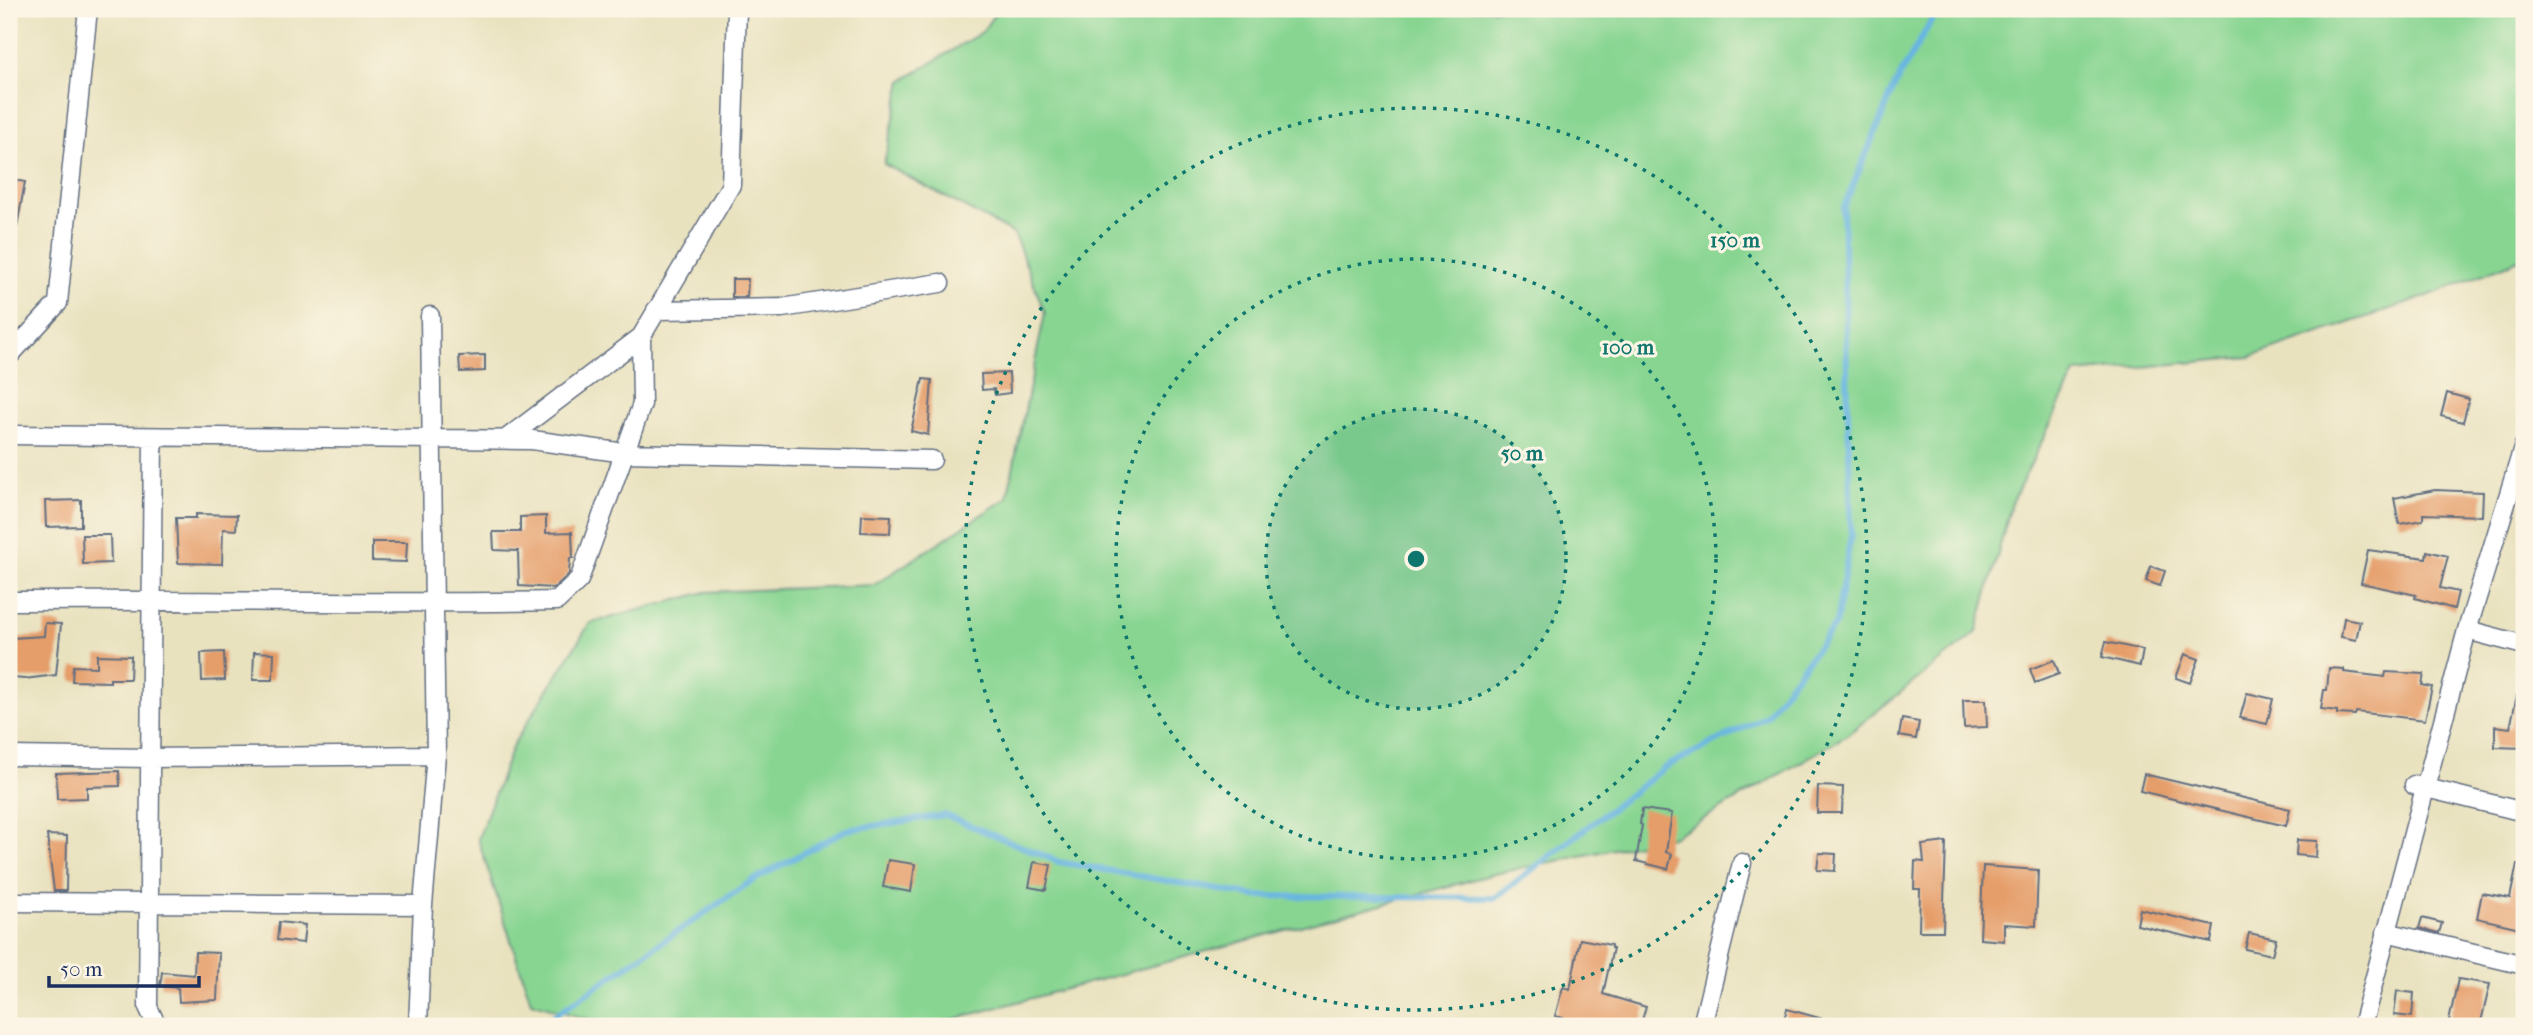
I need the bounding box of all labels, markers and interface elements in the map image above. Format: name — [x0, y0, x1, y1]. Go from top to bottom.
text: 150 m — [1710, 228, 1761, 252]
text: 100 m — [1602, 335, 1655, 359]
text: 50 m — [1501, 441, 1544, 465]
centre of rings — [1404, 547, 1428, 571]
scale bar — [49, 944, 200, 988]
text: 50 m — [60, 957, 103, 981]

